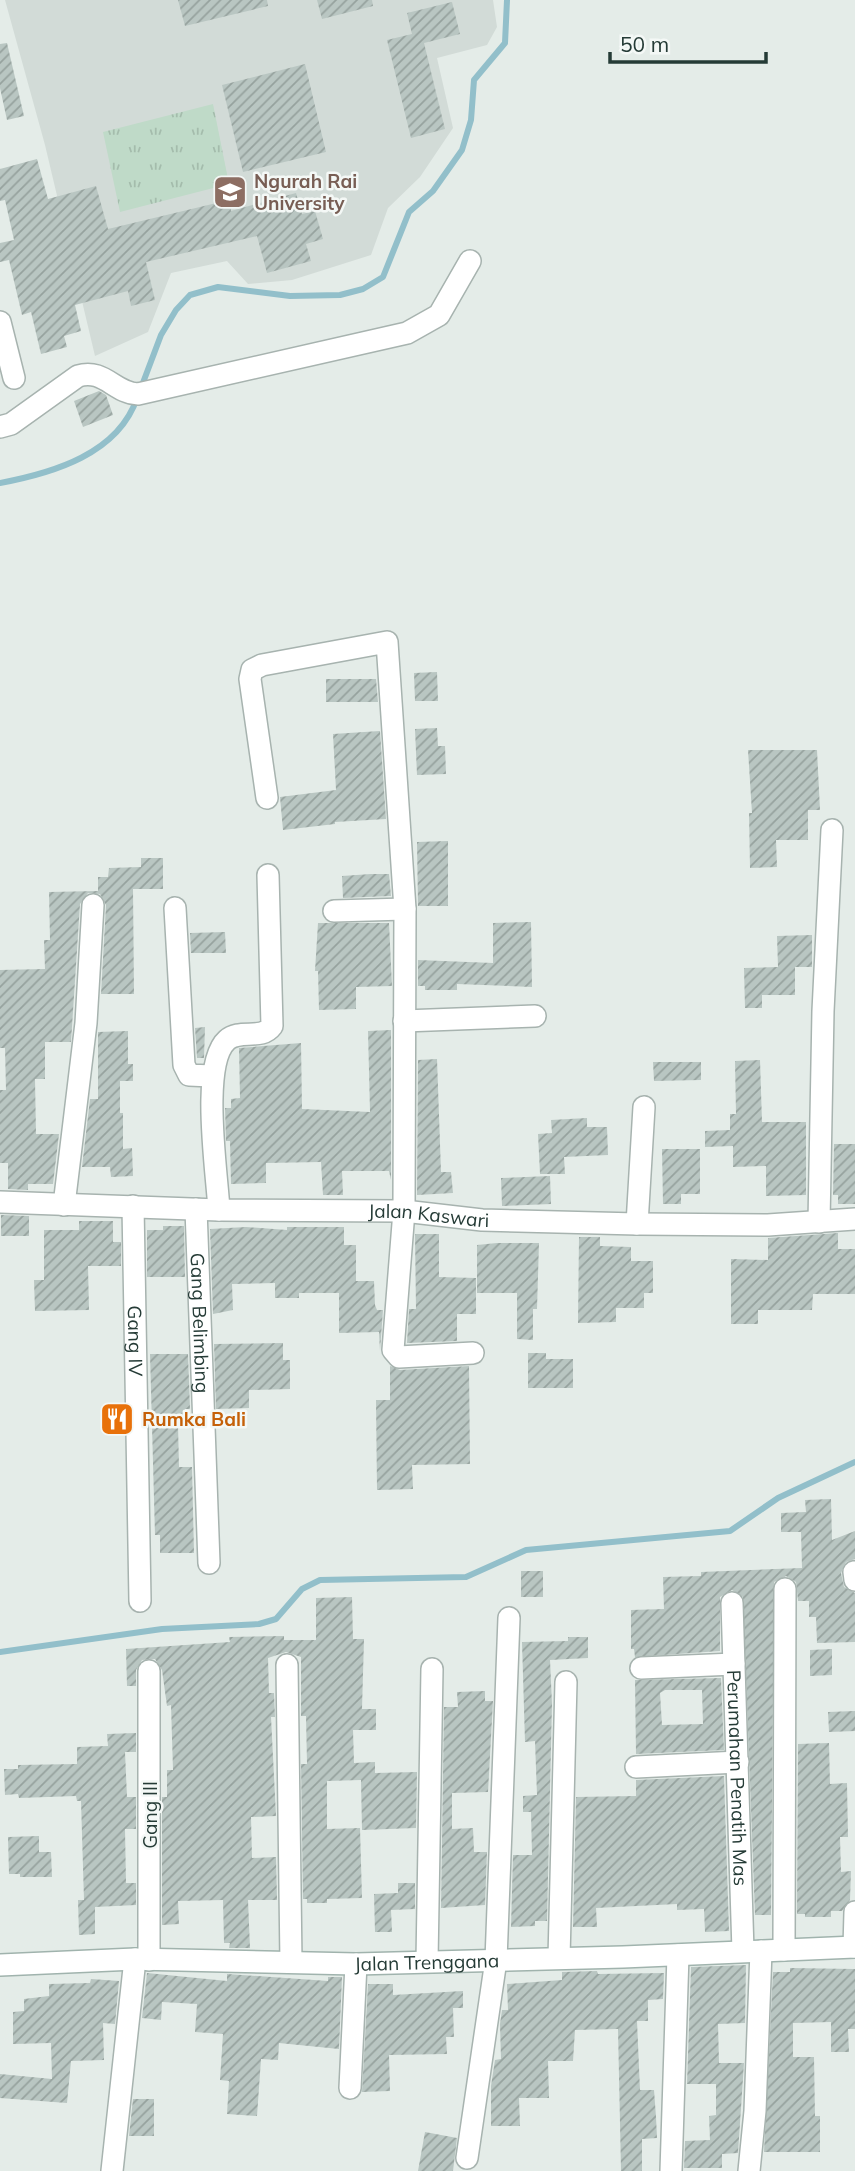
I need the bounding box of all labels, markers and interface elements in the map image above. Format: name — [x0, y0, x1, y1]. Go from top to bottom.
scale bar — [610, 21, 766, 65]
text: 50 m — [620, 31, 669, 57]
place label: Ngurah Rai University — [254, 169, 357, 215]
school or university icon: Ngurah Rai University — [211, 173, 249, 211]
street label: Jalan Kaswari — [368, 1199, 489, 1232]
street label: Gang Belimbing — [186, 1252, 215, 1394]
street label: Gang IV — [123, 1305, 148, 1377]
restaurant icon: Rumka Bali — [98, 1400, 136, 1438]
place label: Rumka Bali — [142, 1407, 246, 1431]
street label: Perumahan Penatih Mas — [722, 1669, 753, 1886]
street label: Gang III — [138, 1781, 162, 1849]
street label: Jalan Trenggana — [354, 1948, 500, 1976]

